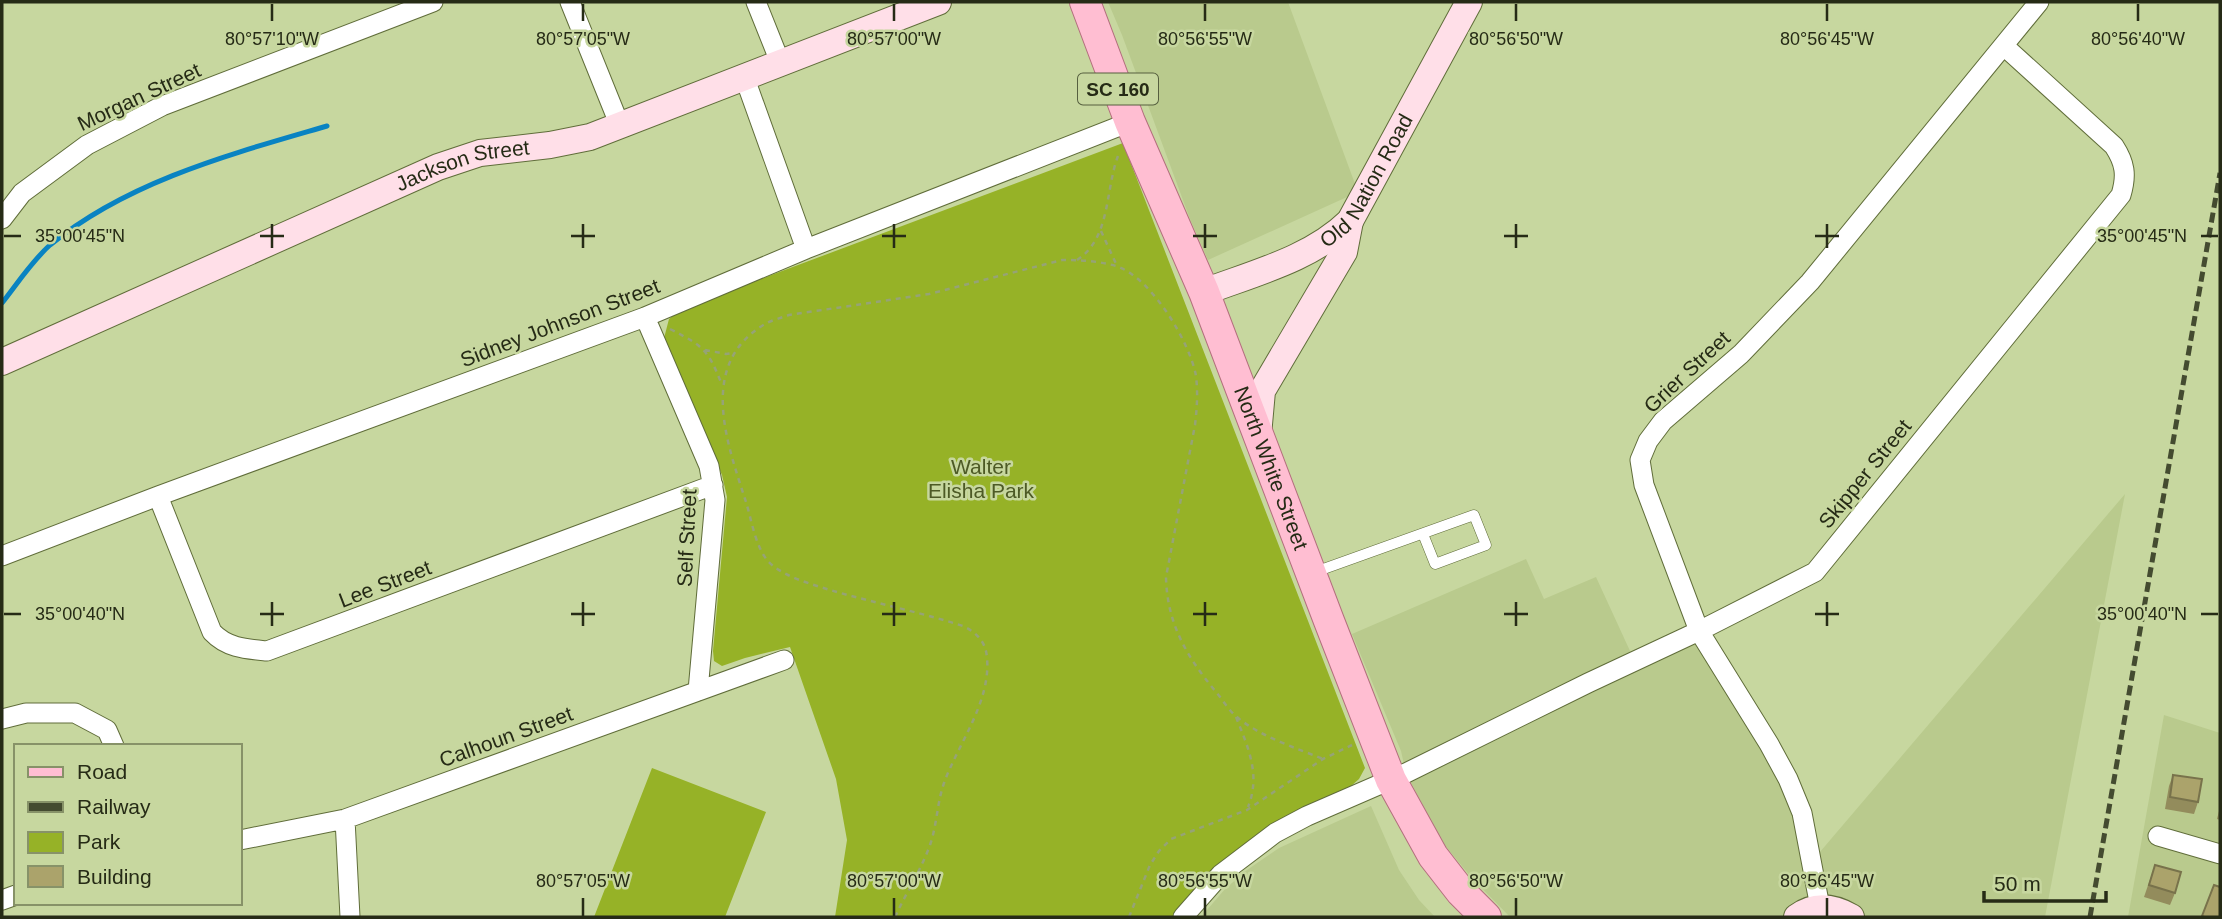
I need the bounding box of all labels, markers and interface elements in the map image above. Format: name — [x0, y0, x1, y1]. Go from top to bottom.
text: 80°57'10"W — [225, 29, 319, 49]
text: 80°57'05"W — [536, 29, 630, 49]
text: 80°57'00"W — [847, 29, 941, 49]
text: 80°56'55"W — [1158, 29, 1252, 49]
text: 80°56'50"W — [1469, 29, 1563, 49]
text: 80°56'45"W — [1780, 29, 1874, 49]
text: 80°56'40"W — [2091, 29, 2185, 49]
street label: Morgan Street — [74, 58, 204, 135]
road number: SC 160 — [1078, 74, 1158, 104]
street label: Old Nation Road — [1315, 110, 1417, 252]
street label: Jackson Street — [392, 135, 531, 195]
text: 35°00'45"N — [35, 226, 125, 246]
text: 35°00'45"N — [2097, 226, 2187, 246]
street label: Sidney Johnson Street — [457, 274, 663, 371]
street label: Grier Street — [1639, 326, 1734, 417]
street label: North White Street — [1230, 383, 1313, 553]
street label: Skipper Street — [1814, 415, 1916, 533]
park label: Walter Elisha Park — [928, 455, 1035, 502]
street label: Self Street — [672, 488, 701, 588]
street label: Lee Street — [335, 555, 434, 612]
text: 35°00'40"N — [35, 604, 125, 624]
text: 35°00'40"N — [2097, 604, 2187, 624]
street label: Calhoun Street — [436, 702, 576, 771]
legend — [14, 744, 242, 905]
text: Road — [77, 760, 127, 783]
text: Railway — [77, 795, 151, 818]
text: Park — [77, 830, 121, 853]
scale bar — [1984, 860, 2106, 904]
text: Building — [77, 865, 152, 888]
text: 80°57'05"W — [536, 871, 630, 891]
text: 80°57'00"W — [847, 871, 941, 891]
text: 80°56'55"W — [1158, 871, 1252, 891]
text: 80°56'50"W — [1469, 871, 1563, 891]
text: 80°56'45"W — [1780, 871, 1874, 891]
text: 50 m — [1994, 872, 2041, 895]

